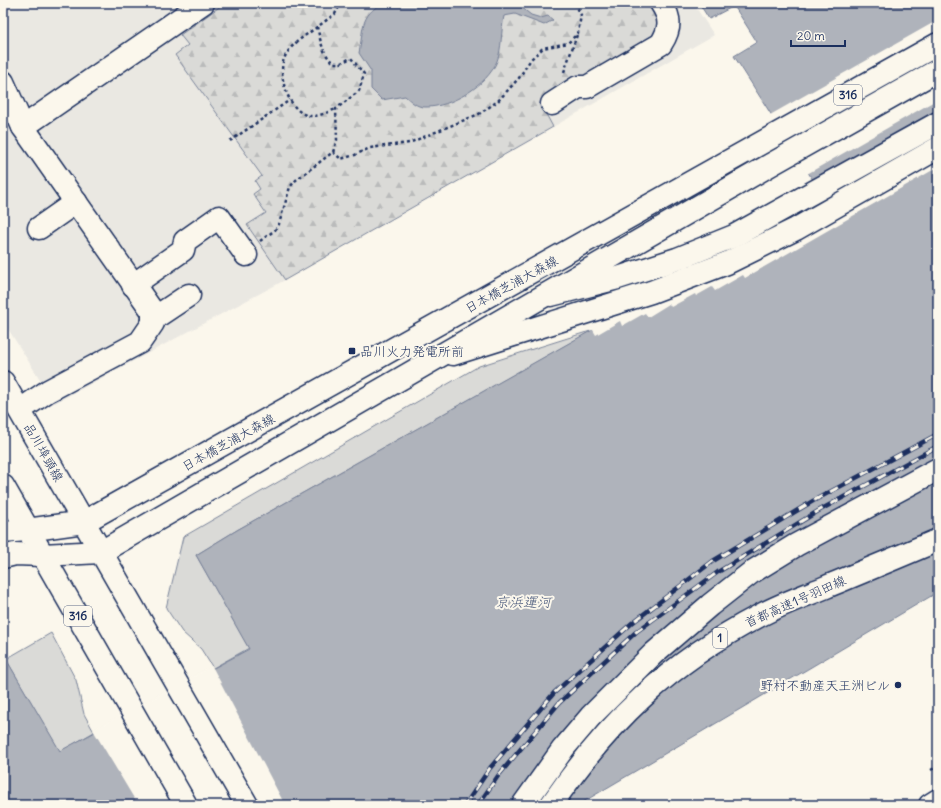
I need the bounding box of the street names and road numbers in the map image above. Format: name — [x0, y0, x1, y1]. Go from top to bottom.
road number: 316 — [834, 85, 862, 105]
street label: 日本橋芝浦大森線 — [462, 251, 562, 317]
street label: 日本橋芝浦大森線 — [179, 409, 279, 475]
street label: 品川埠頭線 — [20, 420, 68, 486]
street label: 首都高速1号羽田線 — [742, 571, 849, 631]
road number: 316 — [64, 606, 92, 626]
road number: 1 — [713, 628, 727, 648]

